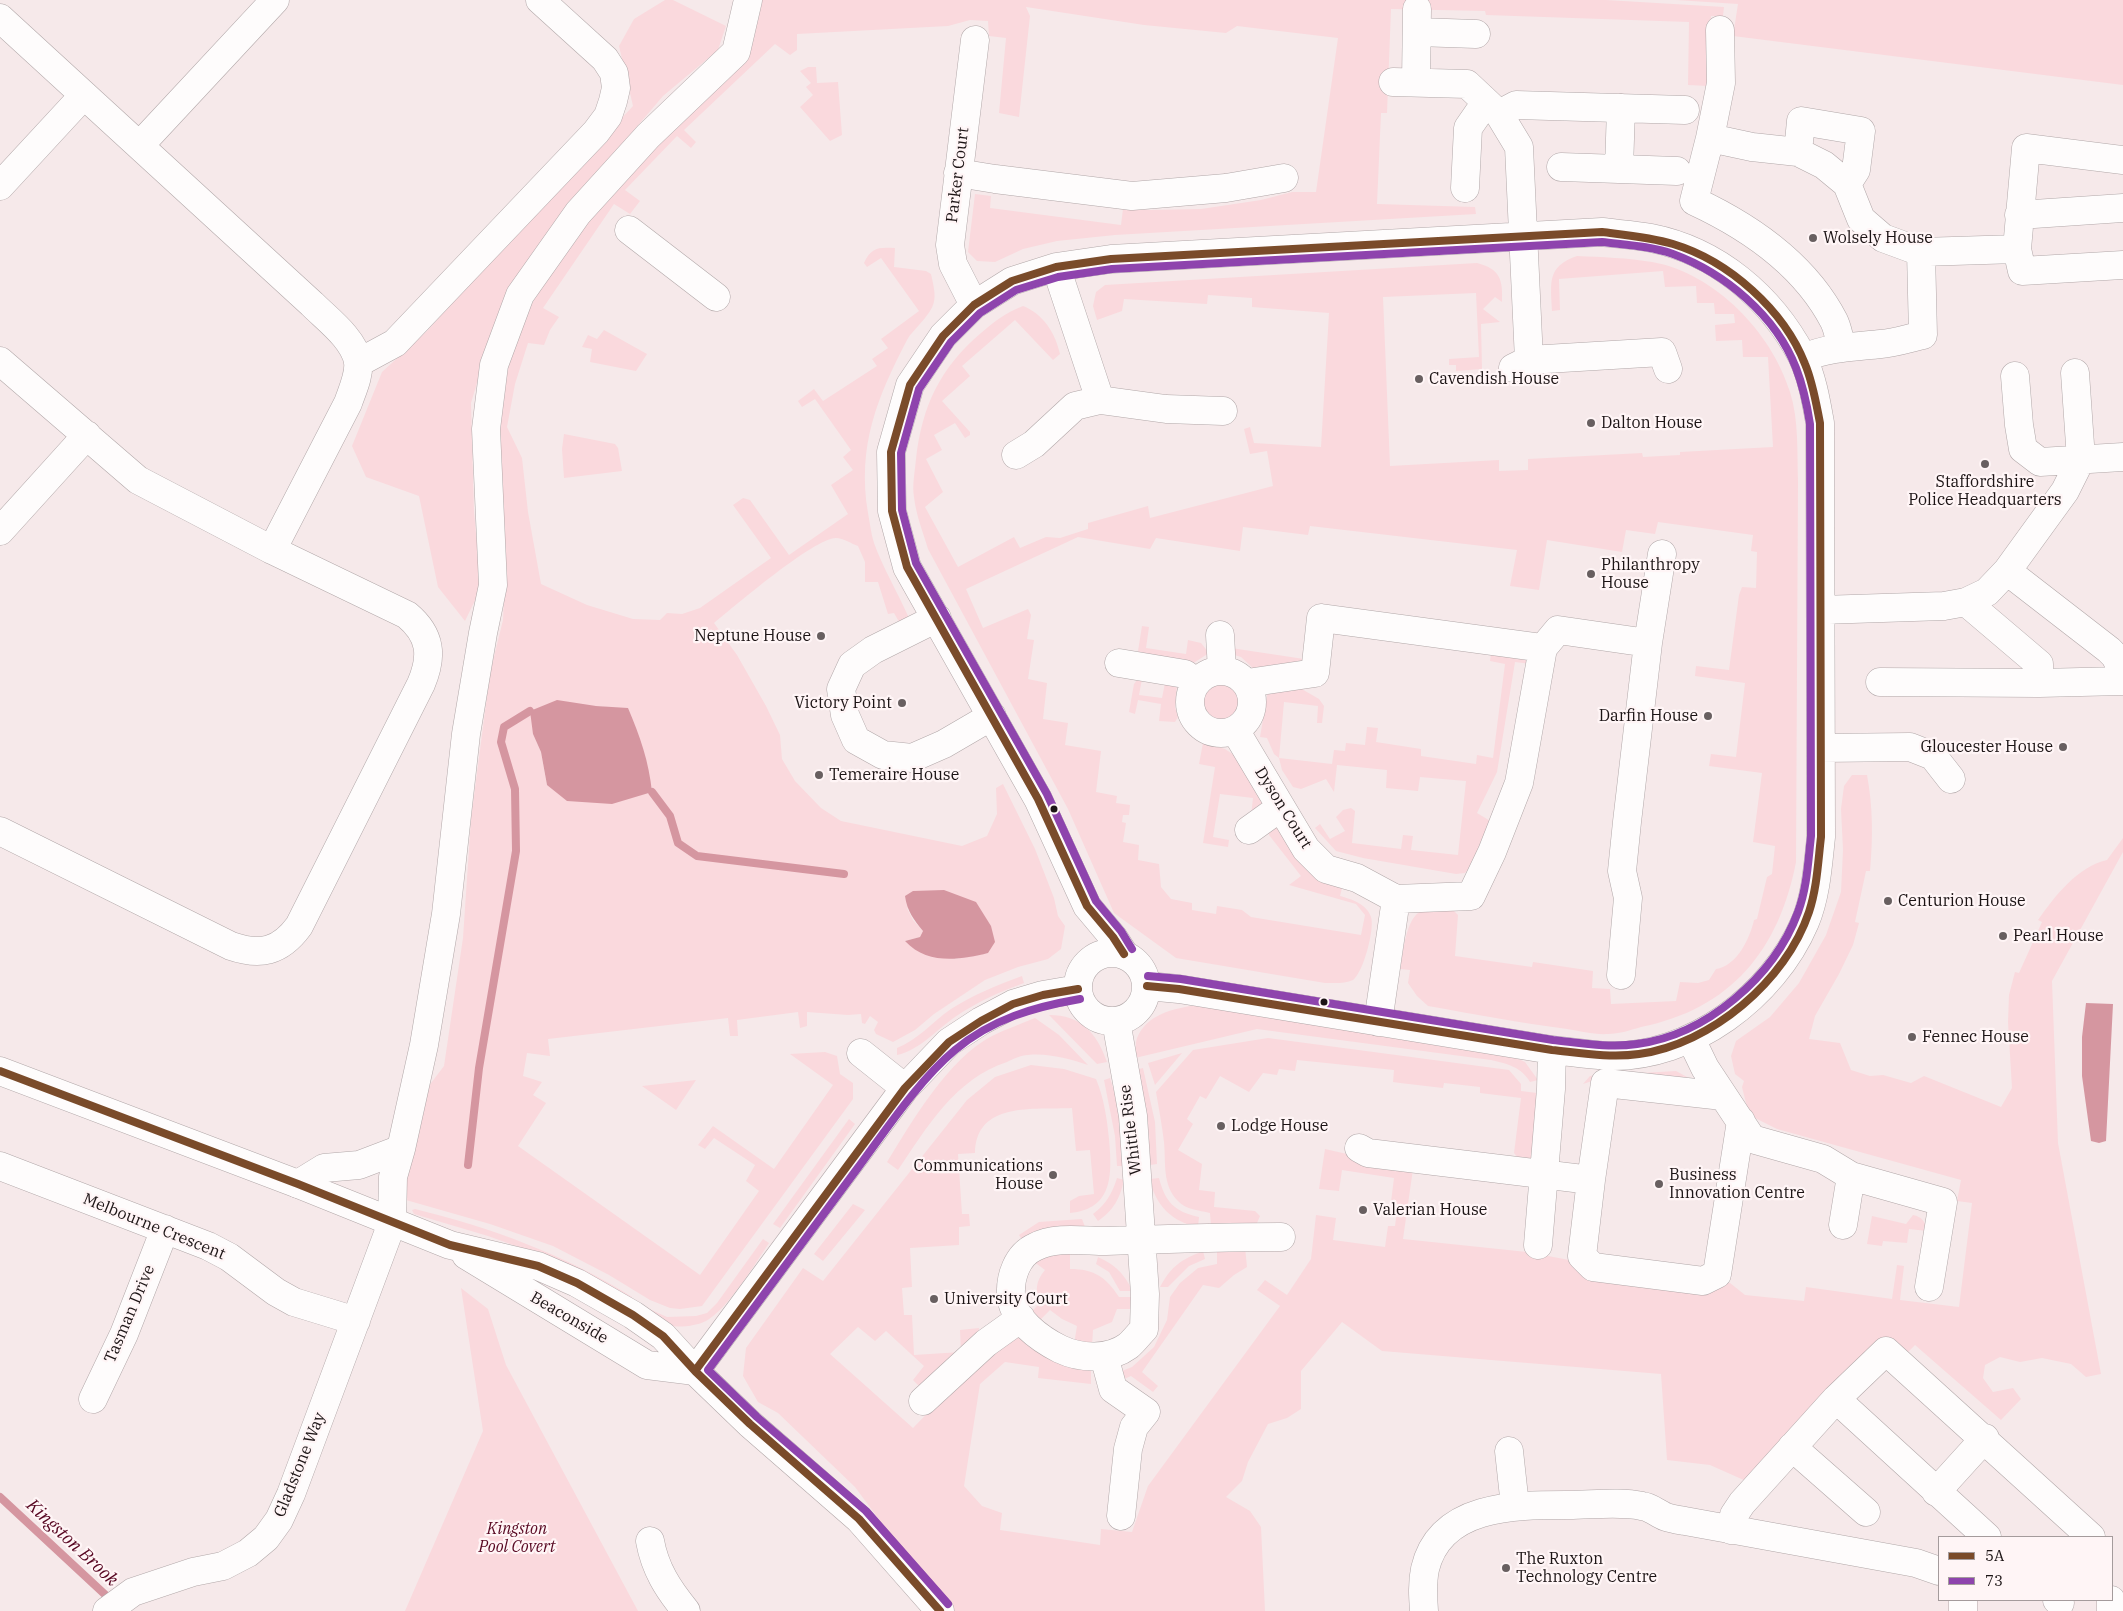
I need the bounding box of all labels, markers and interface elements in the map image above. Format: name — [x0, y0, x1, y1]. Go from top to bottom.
street label: Parker Court — [943, 126, 973, 224]
place label: Wolsely House — [1823, 228, 1933, 248]
marker: Wolsely House — [1807, 232, 1819, 244]
place label: Cavendish House — [1429, 369, 1559, 389]
marker: Cavendish House — [1413, 373, 1425, 385]
place label: Dalton House — [1601, 413, 1702, 433]
marker: Dalton House — [1585, 417, 1597, 429]
marker: Staffordshire Police Headquarters — [1979, 458, 1991, 470]
place label: Staffordshire Police Headquarters — [1908, 472, 2062, 510]
place label: Philanthropy House — [1601, 555, 1700, 593]
marker: Philanthropy House — [1585, 568, 1597, 580]
place label: Neptune House — [694, 626, 811, 646]
marker: Neptune House — [815, 630, 827, 642]
place label: Victory Point — [794, 693, 892, 713]
marker: Victory Point — [896, 697, 908, 709]
place label: Darfin House — [1599, 706, 1698, 726]
marker: Darfin House — [1702, 710, 1714, 722]
place label: Gloucester House — [1920, 737, 2053, 757]
marker: Gloucester House — [2057, 741, 2069, 753]
street label: Dyson Court — [1250, 764, 1316, 852]
place label: Temeraire House — [829, 765, 959, 785]
marker: Temeraire House — [813, 769, 825, 781]
unlabelled marker — [1049, 804, 1059, 814]
place label: Centurion House — [1898, 891, 2026, 911]
marker: Centurion House — [1882, 895, 1894, 907]
place label: Pearl House — [2013, 926, 2104, 946]
marker: Pearl House — [1997, 930, 2009, 942]
unlabelled marker — [1319, 997, 1329, 1007]
place label: Fennec House — [1922, 1027, 2029, 1047]
marker: Fennec House — [1906, 1031, 1918, 1043]
street label: Whittle Rise — [1116, 1084, 1146, 1176]
place label: Lodge House — [1231, 1116, 1328, 1136]
marker: Lodge House — [1215, 1120, 1227, 1132]
place label: Communications House — [914, 1156, 1043, 1194]
place label: Business Innovation Centre — [1669, 1165, 1805, 1203]
marker: Communications House — [1047, 1169, 1059, 1181]
marker: Business Innovation Centre — [1653, 1178, 1665, 1190]
street label: Melbourne Crescent — [80, 1190, 228, 1264]
place label: Valerian House — [1373, 1200, 1487, 1220]
marker: Valerian House — [1357, 1204, 1369, 1216]
street label: Tasman Drive — [101, 1262, 159, 1366]
street label: Beaconside — [527, 1288, 611, 1348]
place label: University Court — [944, 1289, 1068, 1309]
marker: University Court — [928, 1293, 940, 1305]
street label: Gladstone Way — [270, 1410, 330, 1520]
water label: Kingston Brook — [22, 1495, 122, 1591]
park label: Kingston Pool Covert — [479, 1519, 555, 1557]
legend — [1938, 1536, 2113, 1601]
text: 5A — [1985, 1546, 2004, 1565]
place label: The Ruxton Technology Centre — [1516, 1549, 1657, 1587]
marker: The Ruxton Technology Centre — [1500, 1562, 1512, 1574]
text: 73 — [1985, 1571, 2003, 1590]

